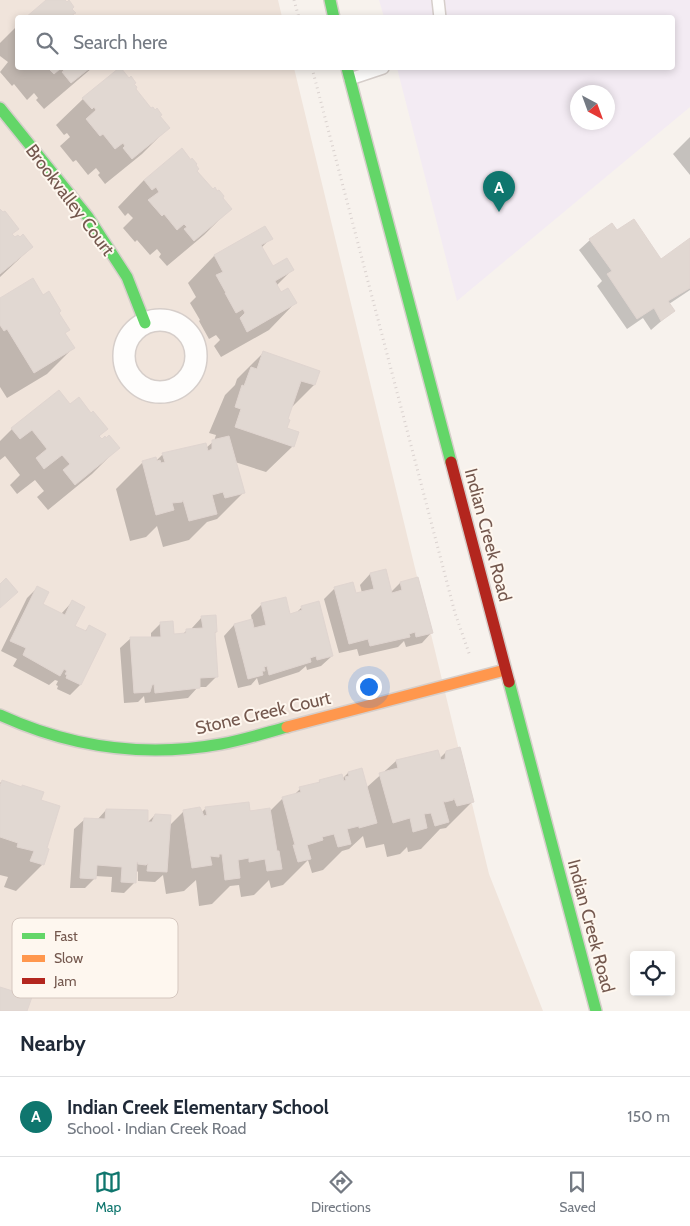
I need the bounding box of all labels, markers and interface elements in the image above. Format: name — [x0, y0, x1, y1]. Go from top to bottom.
search box — [15, 15, 675, 70]
icon: search — [33, 29, 61, 57]
text: Search here — [73, 31, 167, 54]
north arrow — [570, 85, 615, 130]
street label: Brookvalley Court — [21, 140, 119, 260]
pin: A — [483, 171, 515, 212]
street label: Indian Creek Road — [460, 466, 516, 604]
your location — [356, 674, 382, 700]
street label: Stone Creek Court — [193, 687, 333, 739]
street label: Indian Creek Road — [563, 857, 619, 995]
legend — [12, 918, 178, 998]
text: Fast — [54, 927, 78, 945]
text: Slow — [54, 949, 83, 967]
map controls — [630, 951, 675, 996]
button: locate — [630, 951, 675, 996]
text: Jam — [53, 972, 76, 990]
text: Nearby — [20, 1031, 86, 1056]
text: Indian Creek Elementary School — [67, 1096, 329, 1119]
text: A — [31, 1107, 41, 1126]
text: 150 m — [627, 1107, 670, 1126]
text: School · Indian Creek Road — [67, 1119, 247, 1138]
tab: Map — [94, 1168, 122, 1216]
tab: Directions — [311, 1168, 371, 1216]
tab: Saved — [559, 1168, 596, 1216]

